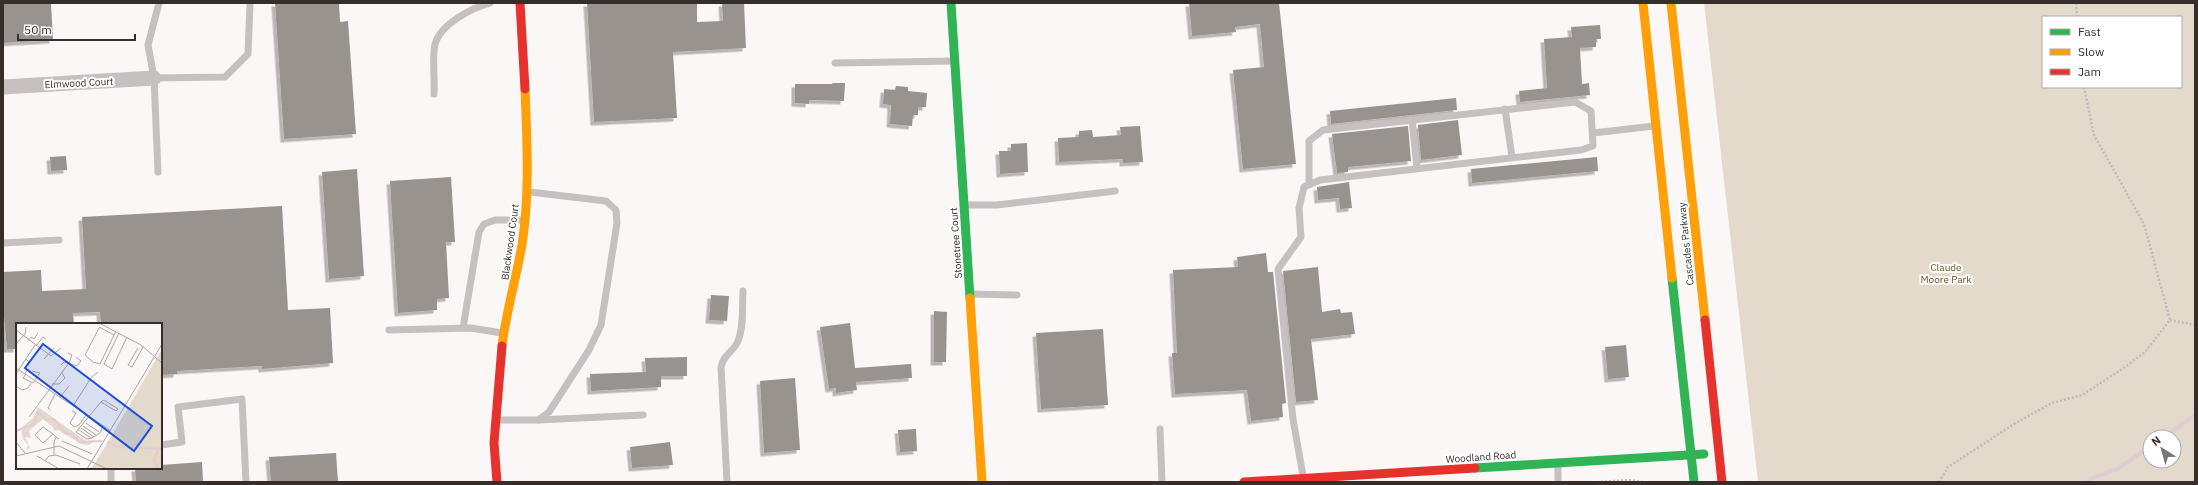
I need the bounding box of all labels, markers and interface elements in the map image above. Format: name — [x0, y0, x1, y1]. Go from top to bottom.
scale bar — [18, 16, 135, 42]
legend — [2042, 16, 2182, 88]
text: 50 m — [24, 22, 52, 37]
text: Fast — [2078, 24, 2101, 39]
text: Slow — [2078, 44, 2104, 59]
text: Jam — [2078, 64, 2101, 79]
street label: Elmwood Court — [44, 75, 114, 91]
street label: Cascades Parkway — [1675, 202, 1697, 286]
street label: Blackwood Court — [498, 203, 522, 281]
street label: Stonetree Court — [947, 207, 965, 279]
park label: Claude Moore Park — [1920, 261, 1972, 286]
inset map — [16, 323, 162, 469]
north arrow — [2142, 429, 2182, 469]
text: N — [2149, 433, 2163, 449]
street label: Woodland Road — [1445, 448, 1517, 466]

